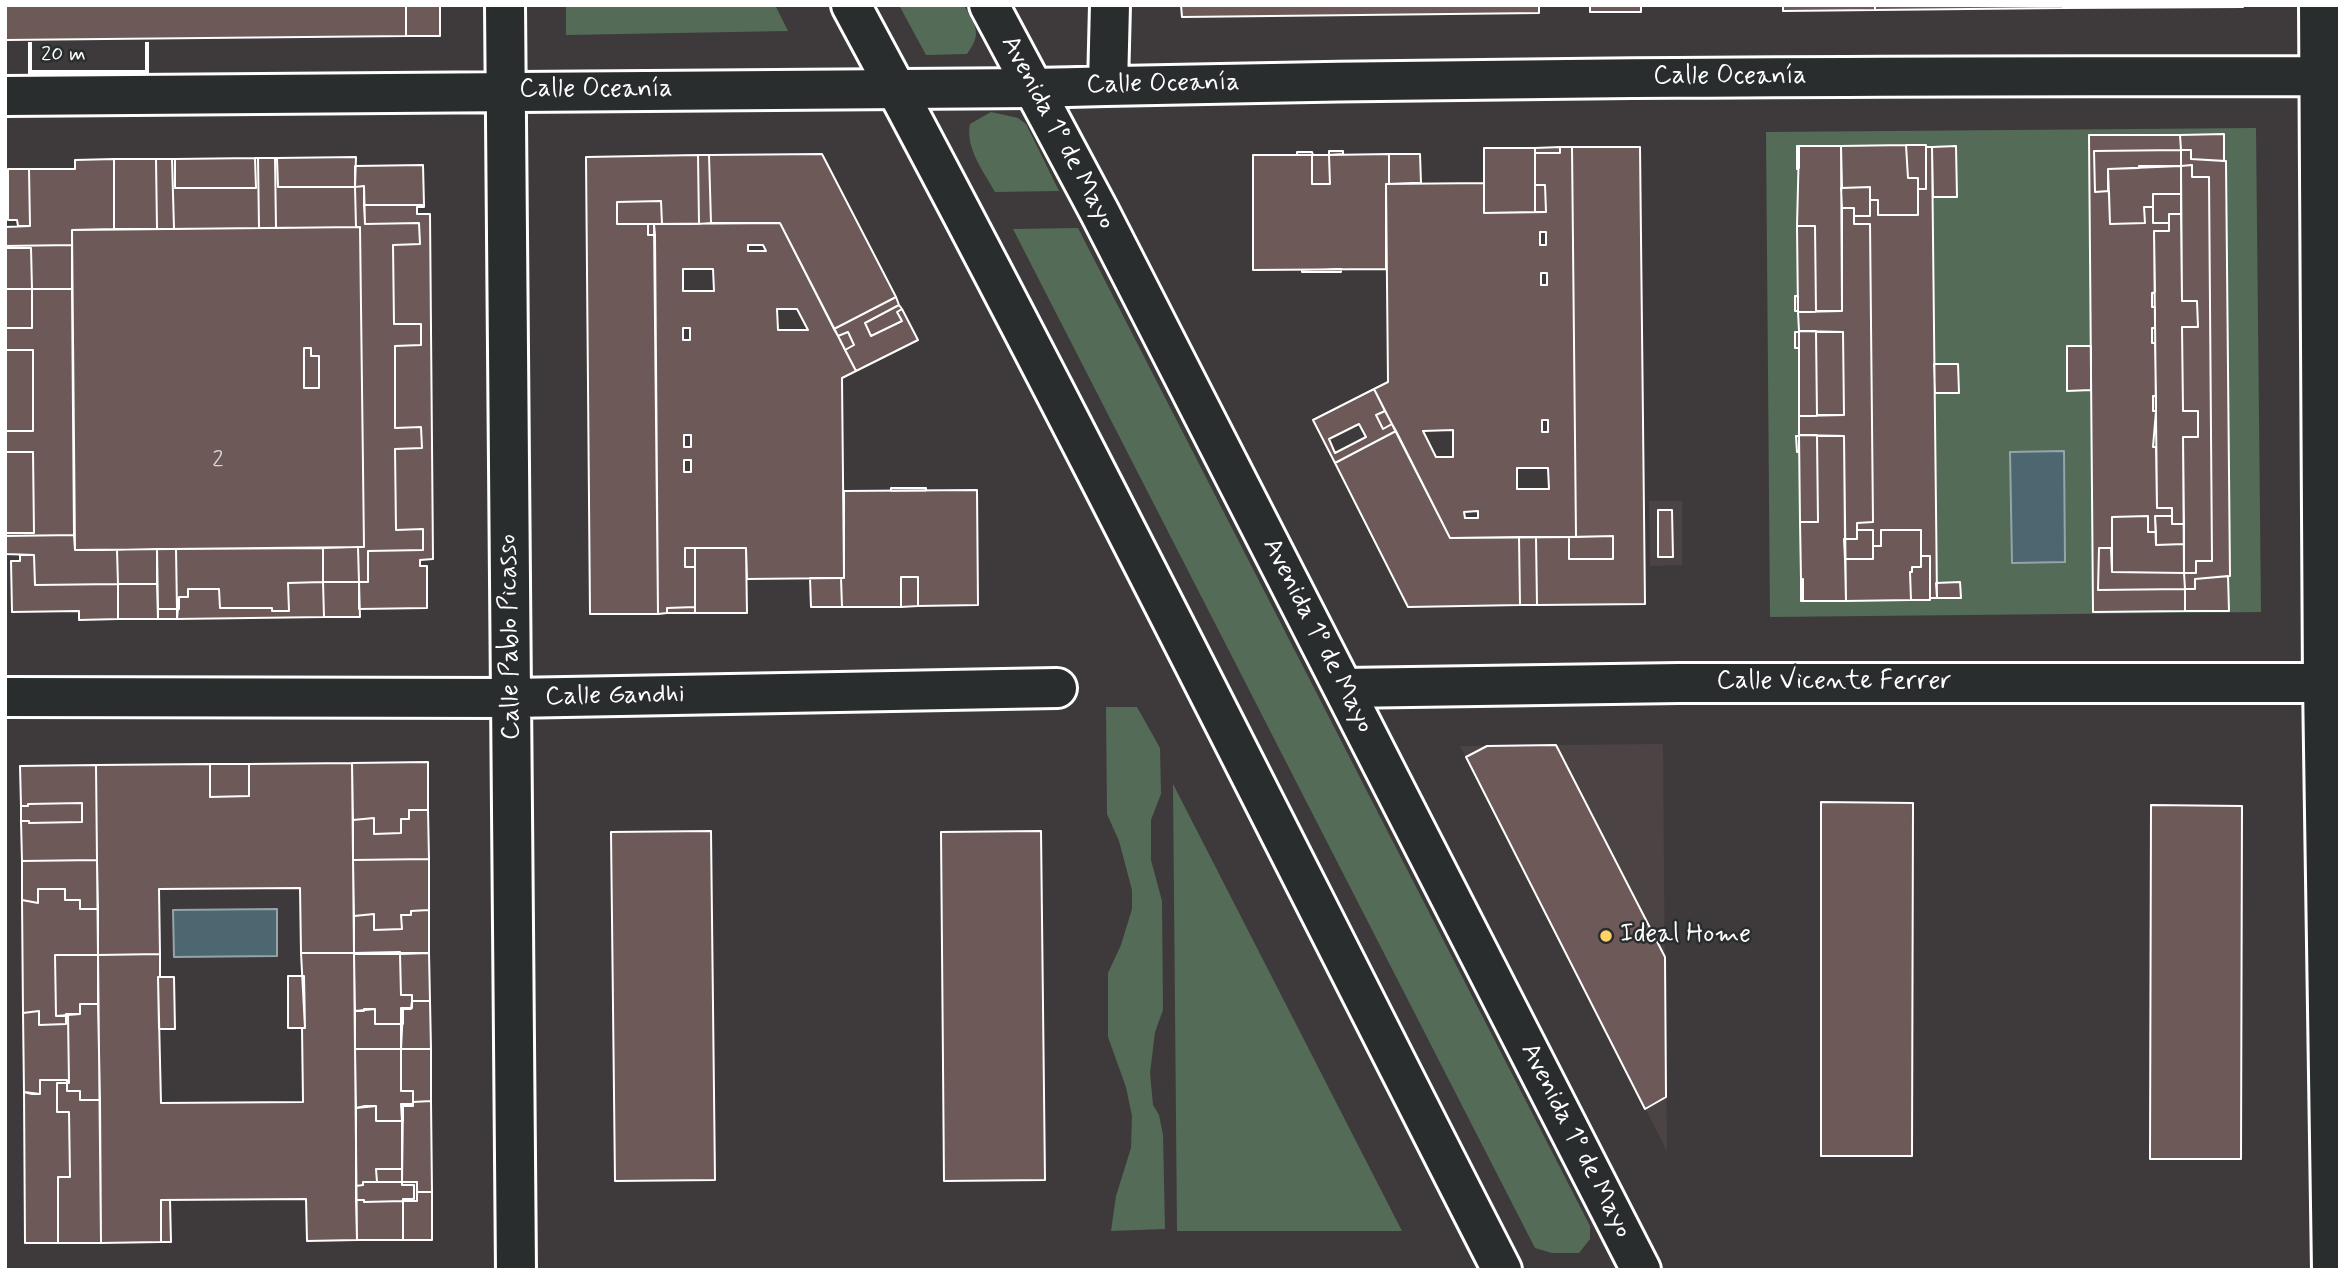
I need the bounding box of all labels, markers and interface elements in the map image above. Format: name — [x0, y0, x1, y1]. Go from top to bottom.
scale bar — [32, 28, 152, 72]
street label: Avenida 1º de Mayo — [993, 31, 1121, 235]
text: 20 m — [41, 40, 86, 68]
street label: Calle Oceanía — [1653, 62, 1807, 94]
street label: Calle Oceanía — [1086, 68, 1240, 102]
street label: Calle Oceanía — [519, 75, 673, 107]
house number: 2 — [212, 447, 224, 475]
street label: Avenida 1º de Mayo — [1254, 533, 1380, 739]
street label: Calle Pablo Picasso — [494, 534, 528, 740]
street label: Calle Vicente Ferrer — [1717, 667, 1951, 699]
street label: Calle Gandhi — [545, 680, 685, 714]
place label: Ideal Home — [1620, 920, 1751, 952]
marker: Ideal Home — [1598, 928, 1614, 944]
street label: Avenida 1º de Mayo — [1512, 1038, 1638, 1244]

